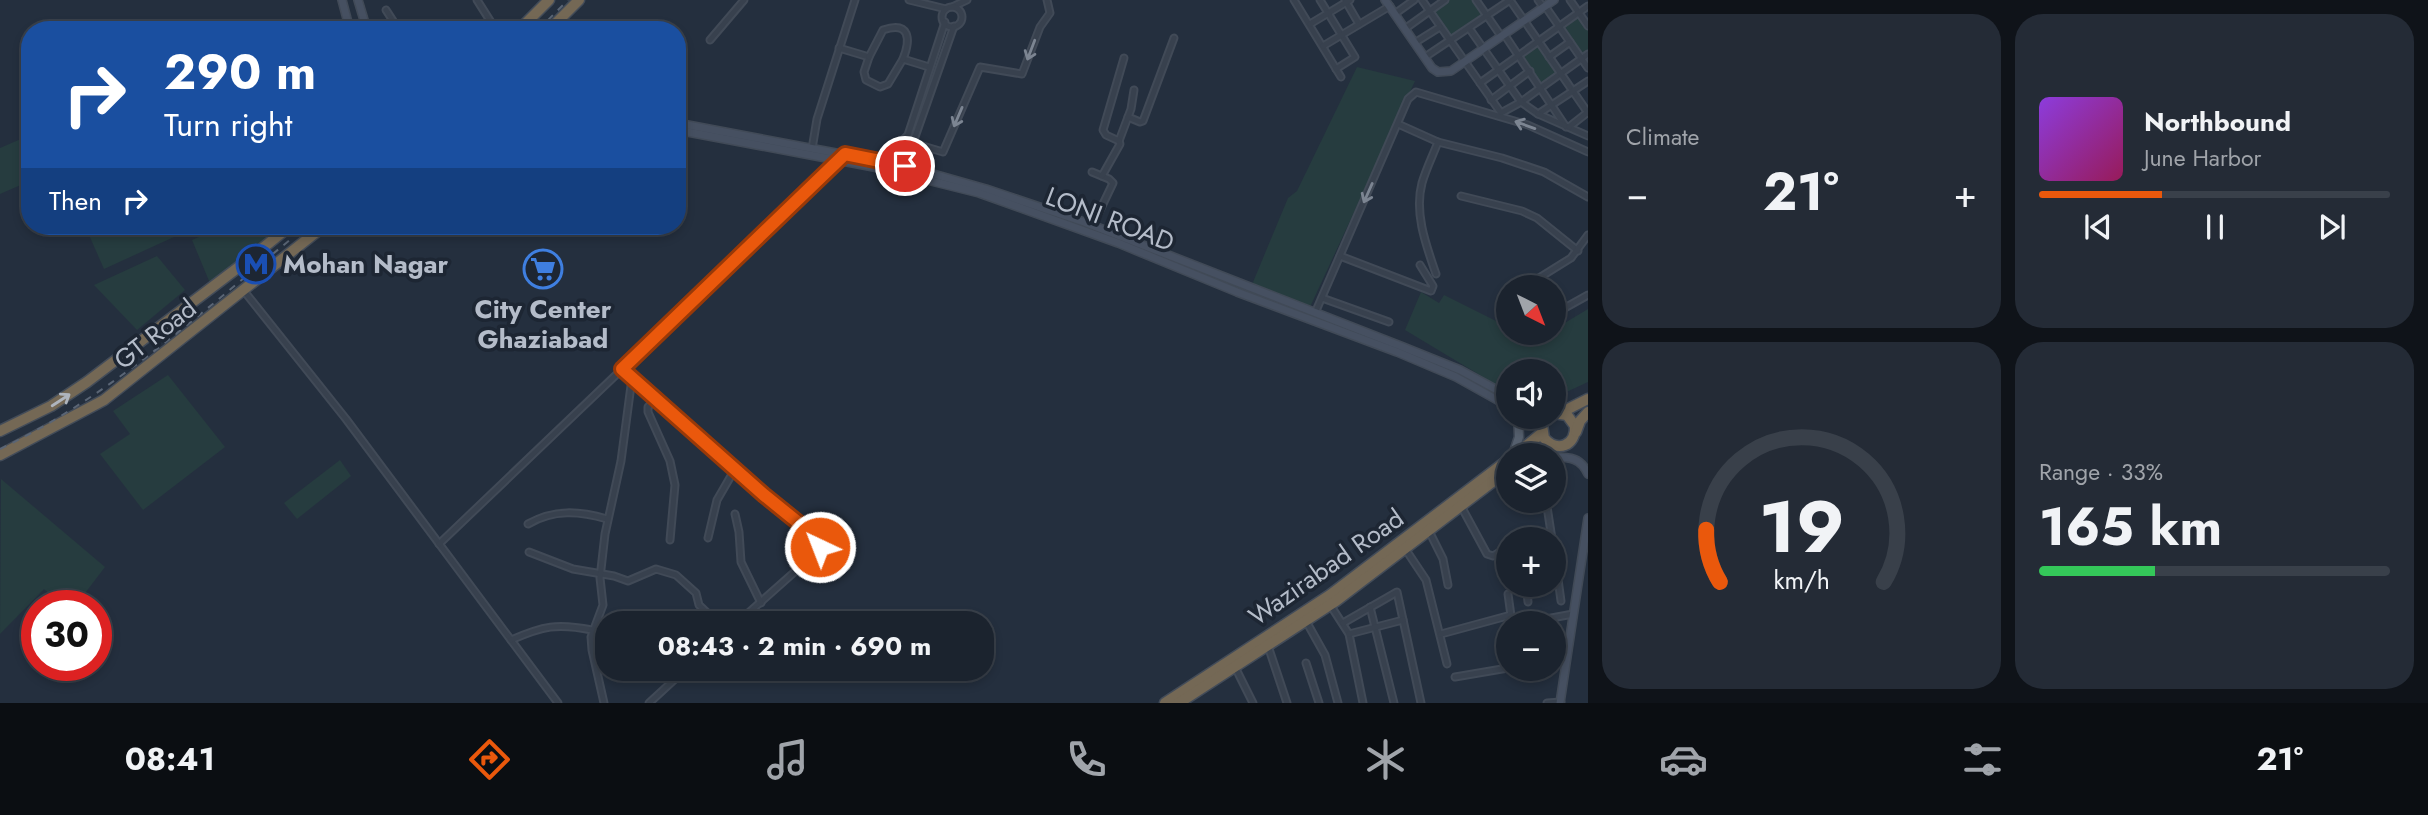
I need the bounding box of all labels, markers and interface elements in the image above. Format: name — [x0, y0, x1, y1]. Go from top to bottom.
text: 290 m — [164, 37, 316, 107]
one-way arrow — [1024, 39, 1036, 61]
icon: right — [49, 49, 140, 140]
text: Turn right — [164, 102, 293, 148]
text: Northbound — [2144, 103, 2291, 141]
one-way arrow — [951, 106, 964, 127]
one-way arrow — [1515, 118, 1537, 130]
text: Climate — [1626, 120, 1699, 154]
pin — [875, 136, 935, 196]
text: June Harbor — [2144, 141, 2261, 175]
icon: arrive — [886, 147, 924, 185]
text: 21° — [1763, 154, 1839, 230]
text: − — [1626, 166, 1648, 221]
text: + — [1954, 166, 1977, 221]
street label: LONI ROAD — [1040, 177, 1180, 261]
text: Then — [49, 182, 102, 220]
icon: right — [116, 182, 154, 220]
one-way arrow — [1361, 182, 1374, 203]
icon: previous — [2079, 208, 2117, 246]
icon: pause — [2196, 208, 2234, 246]
icon: next — [2313, 208, 2351, 246]
metro station icon: Mohan Nagar — [235, 243, 277, 285]
place label: Mohan Nagar — [283, 245, 449, 283]
supermarket icon: City Center Ghaziabad — [522, 248, 564, 290]
north arrow — [1496, 275, 1566, 345]
map controls — [1496, 275, 1566, 681]
street label: GT Road — [106, 290, 204, 378]
place label: City Center Ghaziabad — [475, 290, 612, 358]
button: sound — [1496, 359, 1566, 429]
one-way arrow — [50, 392, 70, 406]
button: layers — [1496, 443, 1566, 513]
text: Range · 33% — [2039, 455, 2163, 489]
text: 19 — [1759, 474, 1844, 579]
text: 165 km — [2039, 489, 2222, 565]
street label: Wazirabad Road — [1241, 499, 1411, 635]
position arrow — [783, 510, 857, 584]
button: + — [1496, 527, 1566, 597]
text: km/h — [1773, 561, 1830, 597]
speed limit sign: 30 — [21, 590, 112, 681]
button: − — [1496, 611, 1566, 681]
text: 08:43 · 2 min · 690 m — [658, 627, 931, 665]
icon: directions — [465, 735, 514, 784]
icon: music — [763, 735, 812, 784]
icon: phone — [1062, 735, 1111, 784]
icon: climate — [1361, 735, 1410, 784]
icon: car — [1659, 735, 1708, 784]
icon: filters — [1958, 735, 2007, 784]
text: 08:41 — [125, 736, 215, 782]
text: 21° — [2256, 736, 2303, 782]

